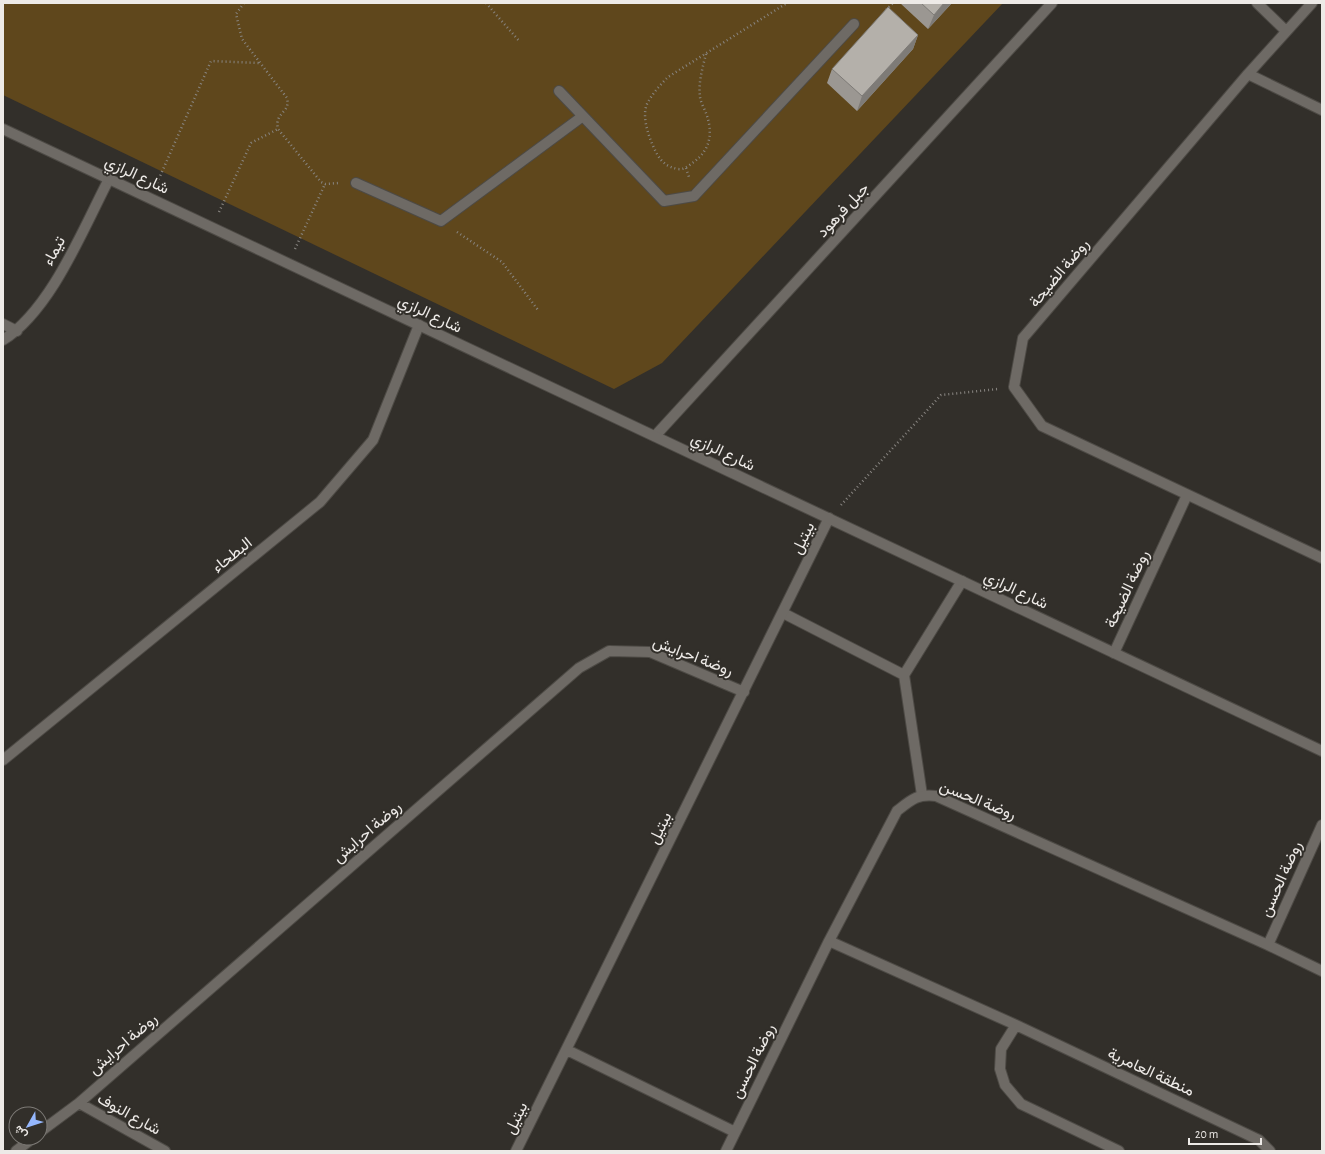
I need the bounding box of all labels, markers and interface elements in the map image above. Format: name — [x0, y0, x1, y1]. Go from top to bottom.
street label: شارع الرازي — [100, 153, 172, 201]
street label: جبل فرهود — [814, 180, 874, 242]
street label: تيماء — [40, 234, 69, 269]
street label: روضة الضيحة — [1026, 236, 1094, 312]
street label: شارع الرازي — [393, 292, 465, 340]
street label: شارع الرازي — [686, 430, 758, 478]
street label: بيتيل — [789, 520, 819, 557]
street label: البطحاء — [209, 534, 256, 577]
street label: روضة الضيحة — [1102, 548, 1154, 631]
street label: شارع الرازي — [979, 568, 1051, 616]
street label: روضة احرايش — [650, 633, 735, 681]
street label: روضة الحسن — [937, 777, 1019, 824]
street label: روضة احرايش — [330, 798, 406, 867]
street label: بيتيل — [646, 810, 676, 847]
street label: روضة الحسن — [1257, 839, 1307, 920]
street label: روضة احرايش — [86, 1010, 162, 1079]
street label: روضة الحسن — [728, 1021, 780, 1102]
street label: منطقة العامرية — [1105, 1045, 1197, 1101]
street label: شارع النوف — [93, 1090, 163, 1140]
street label: بيتيل — [502, 1100, 532, 1137]
north arrow — [8, 1106, 48, 1146]
scale bar — [1189, 1120, 1261, 1146]
text: ش — [12, 1123, 30, 1141]
text: 20 m — [1195, 1128, 1218, 1140]

